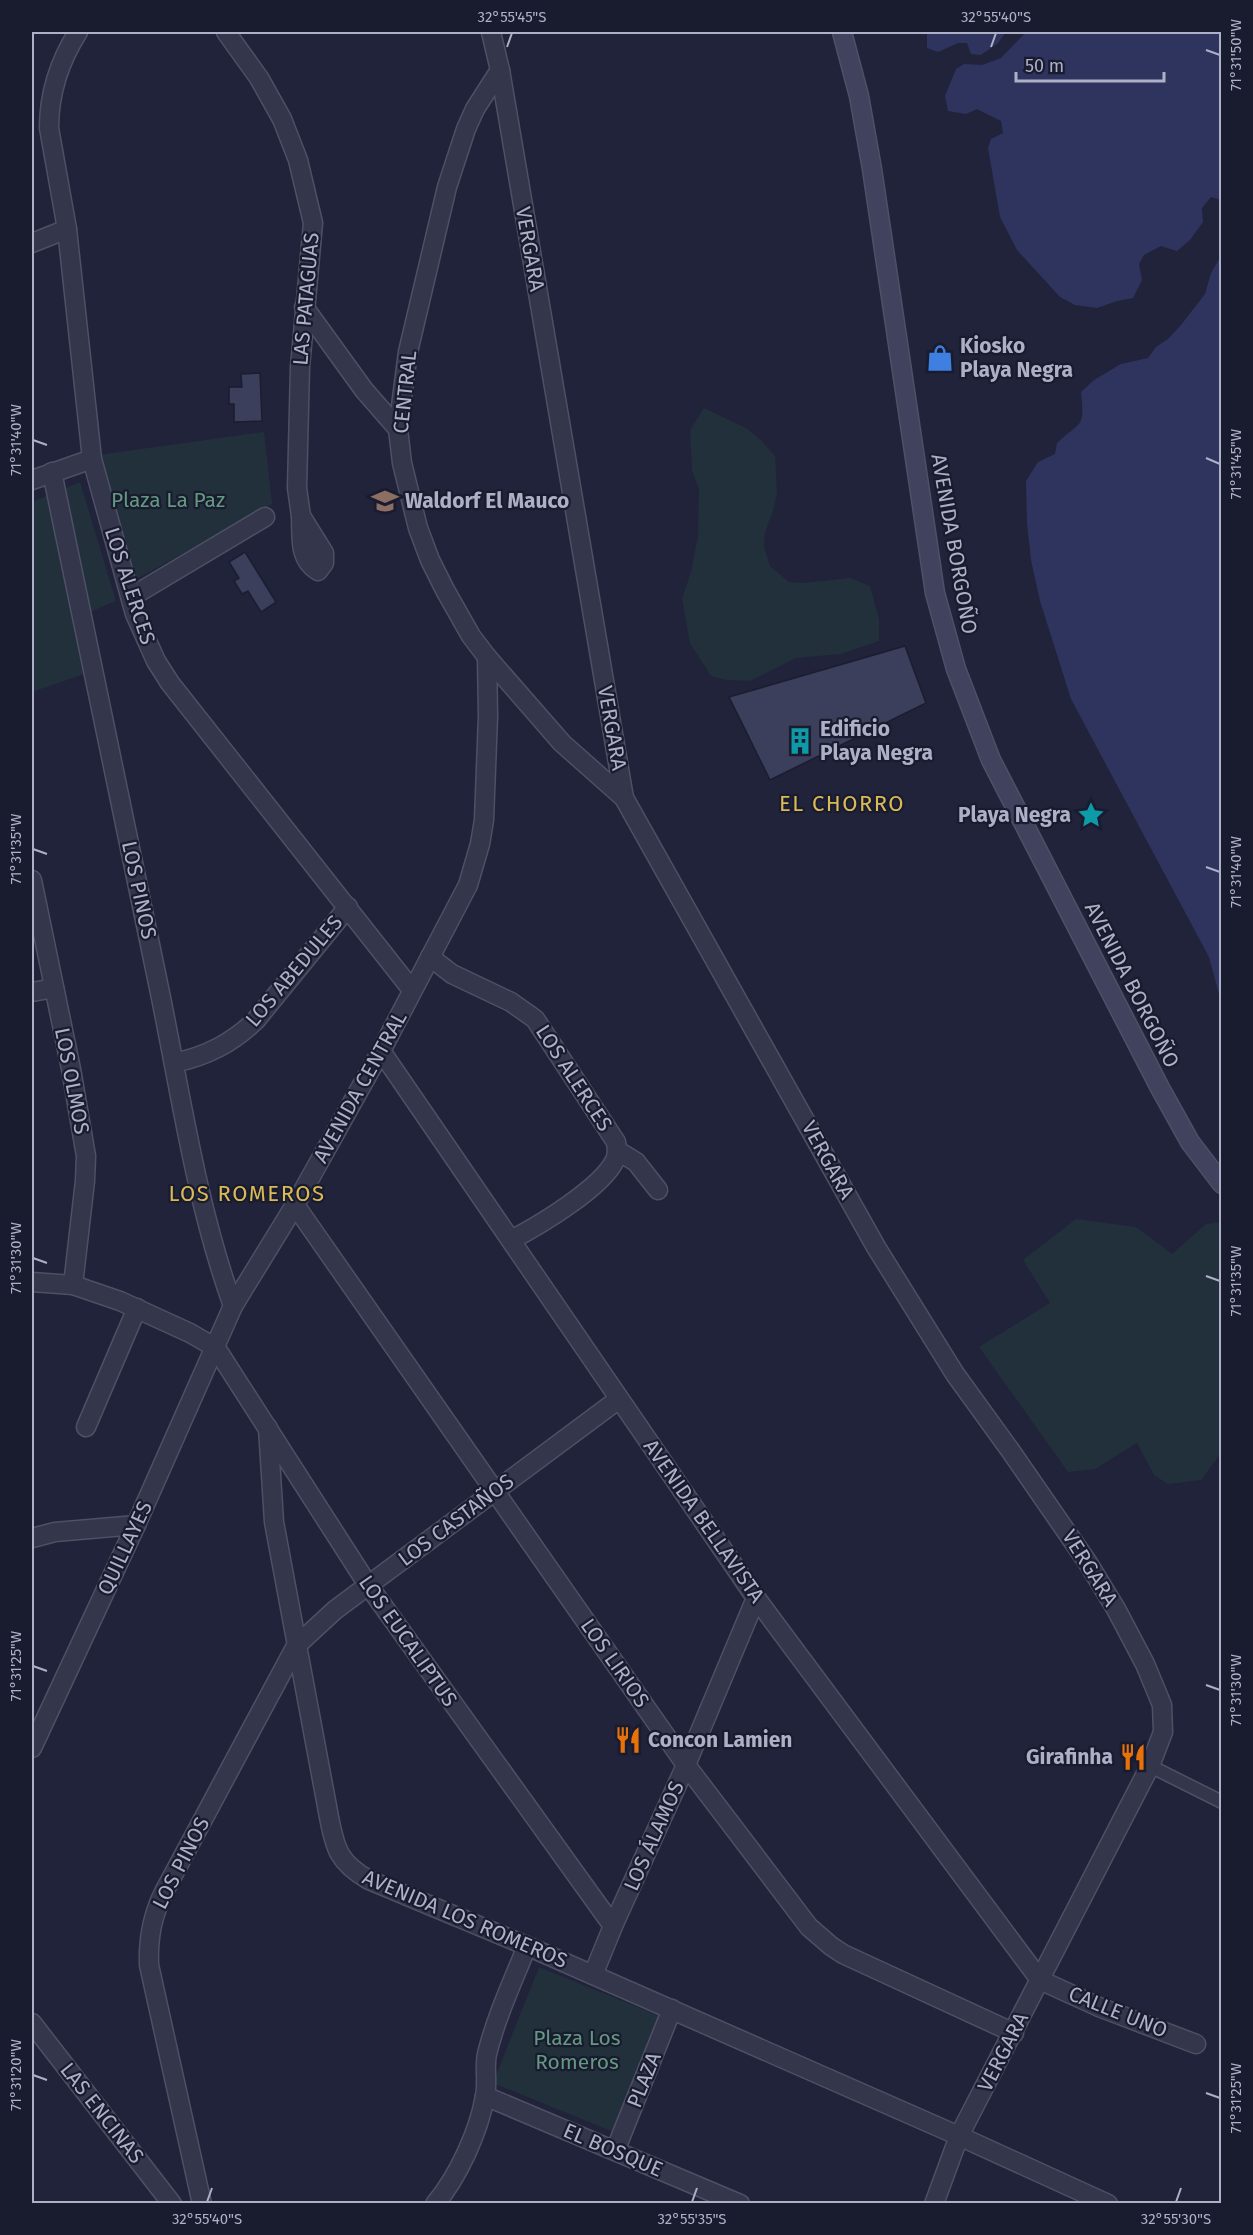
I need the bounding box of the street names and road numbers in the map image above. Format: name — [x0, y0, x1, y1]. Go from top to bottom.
street label: VERGARA — [510, 205, 550, 293]
street label: LAS PATAGUAS — [287, 231, 325, 367]
street label: CENTRAL — [388, 349, 422, 435]
street label: AVENIDA BORGOÑO — [925, 452, 983, 636]
street label: LOS ALERCES — [99, 524, 161, 648]
street label: VERGARA — [592, 684, 632, 772]
street label: LOS PINOS — [116, 838, 162, 942]
street label: AVENIDA BORGOÑO — [1079, 898, 1185, 1072]
street label: LOS ABEDULES — [240, 910, 348, 1032]
street label: AVENIDA CENTRAL — [308, 1006, 413, 1167]
street label: LOS ALERCES — [530, 1020, 618, 1136]
street label: LOS OLMOS — [49, 1026, 95, 1136]
street label: VERGARA — [796, 1116, 860, 1204]
street label: AVENIDA BELLAVISTA — [638, 1434, 770, 1608]
street label: LOS CASTAÑOS — [393, 1468, 519, 1572]
street label: QUILLAYES — [92, 1497, 158, 1599]
street label: VERGARA — [1056, 1525, 1124, 1611]
street label: LOS EUCALIPTUS — [353, 1570, 463, 1712]
street label: LOS LIRIOS — [575, 1614, 655, 1712]
street label: LOS ÁLAMOS — [618, 1777, 690, 1895]
street label: LOS PINOS — [147, 1813, 215, 1913]
street label: AVENIDA LOS ROMEROS — [359, 1864, 571, 1974]
street label: CALLE UNO — [1065, 1980, 1171, 2044]
street label: VERGARA — [972, 2008, 1034, 2096]
street label: PLAZA — [621, 2048, 667, 2112]
street label: LAS ENCINAS — [55, 2057, 149, 2169]
street label: EL BOSQUE — [559, 2117, 667, 2183]

